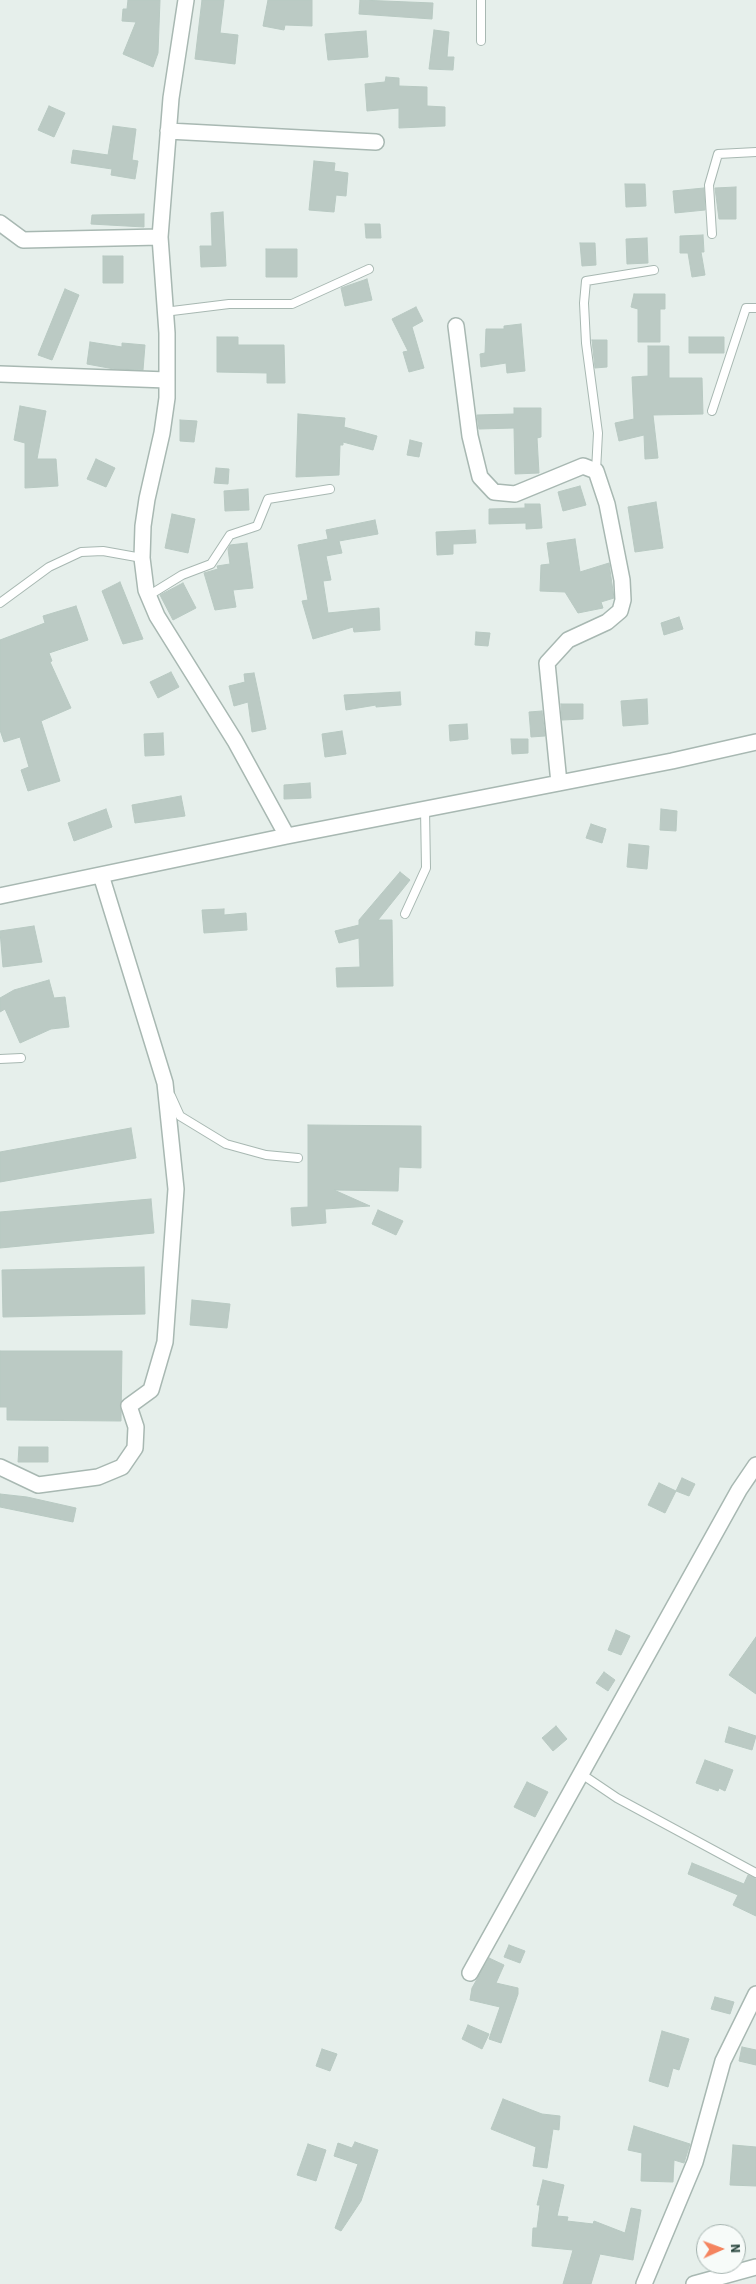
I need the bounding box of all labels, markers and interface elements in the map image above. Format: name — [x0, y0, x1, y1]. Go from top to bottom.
north arrow — [696, 2224, 746, 2274]
text: N — [725, 2244, 745, 2254]

